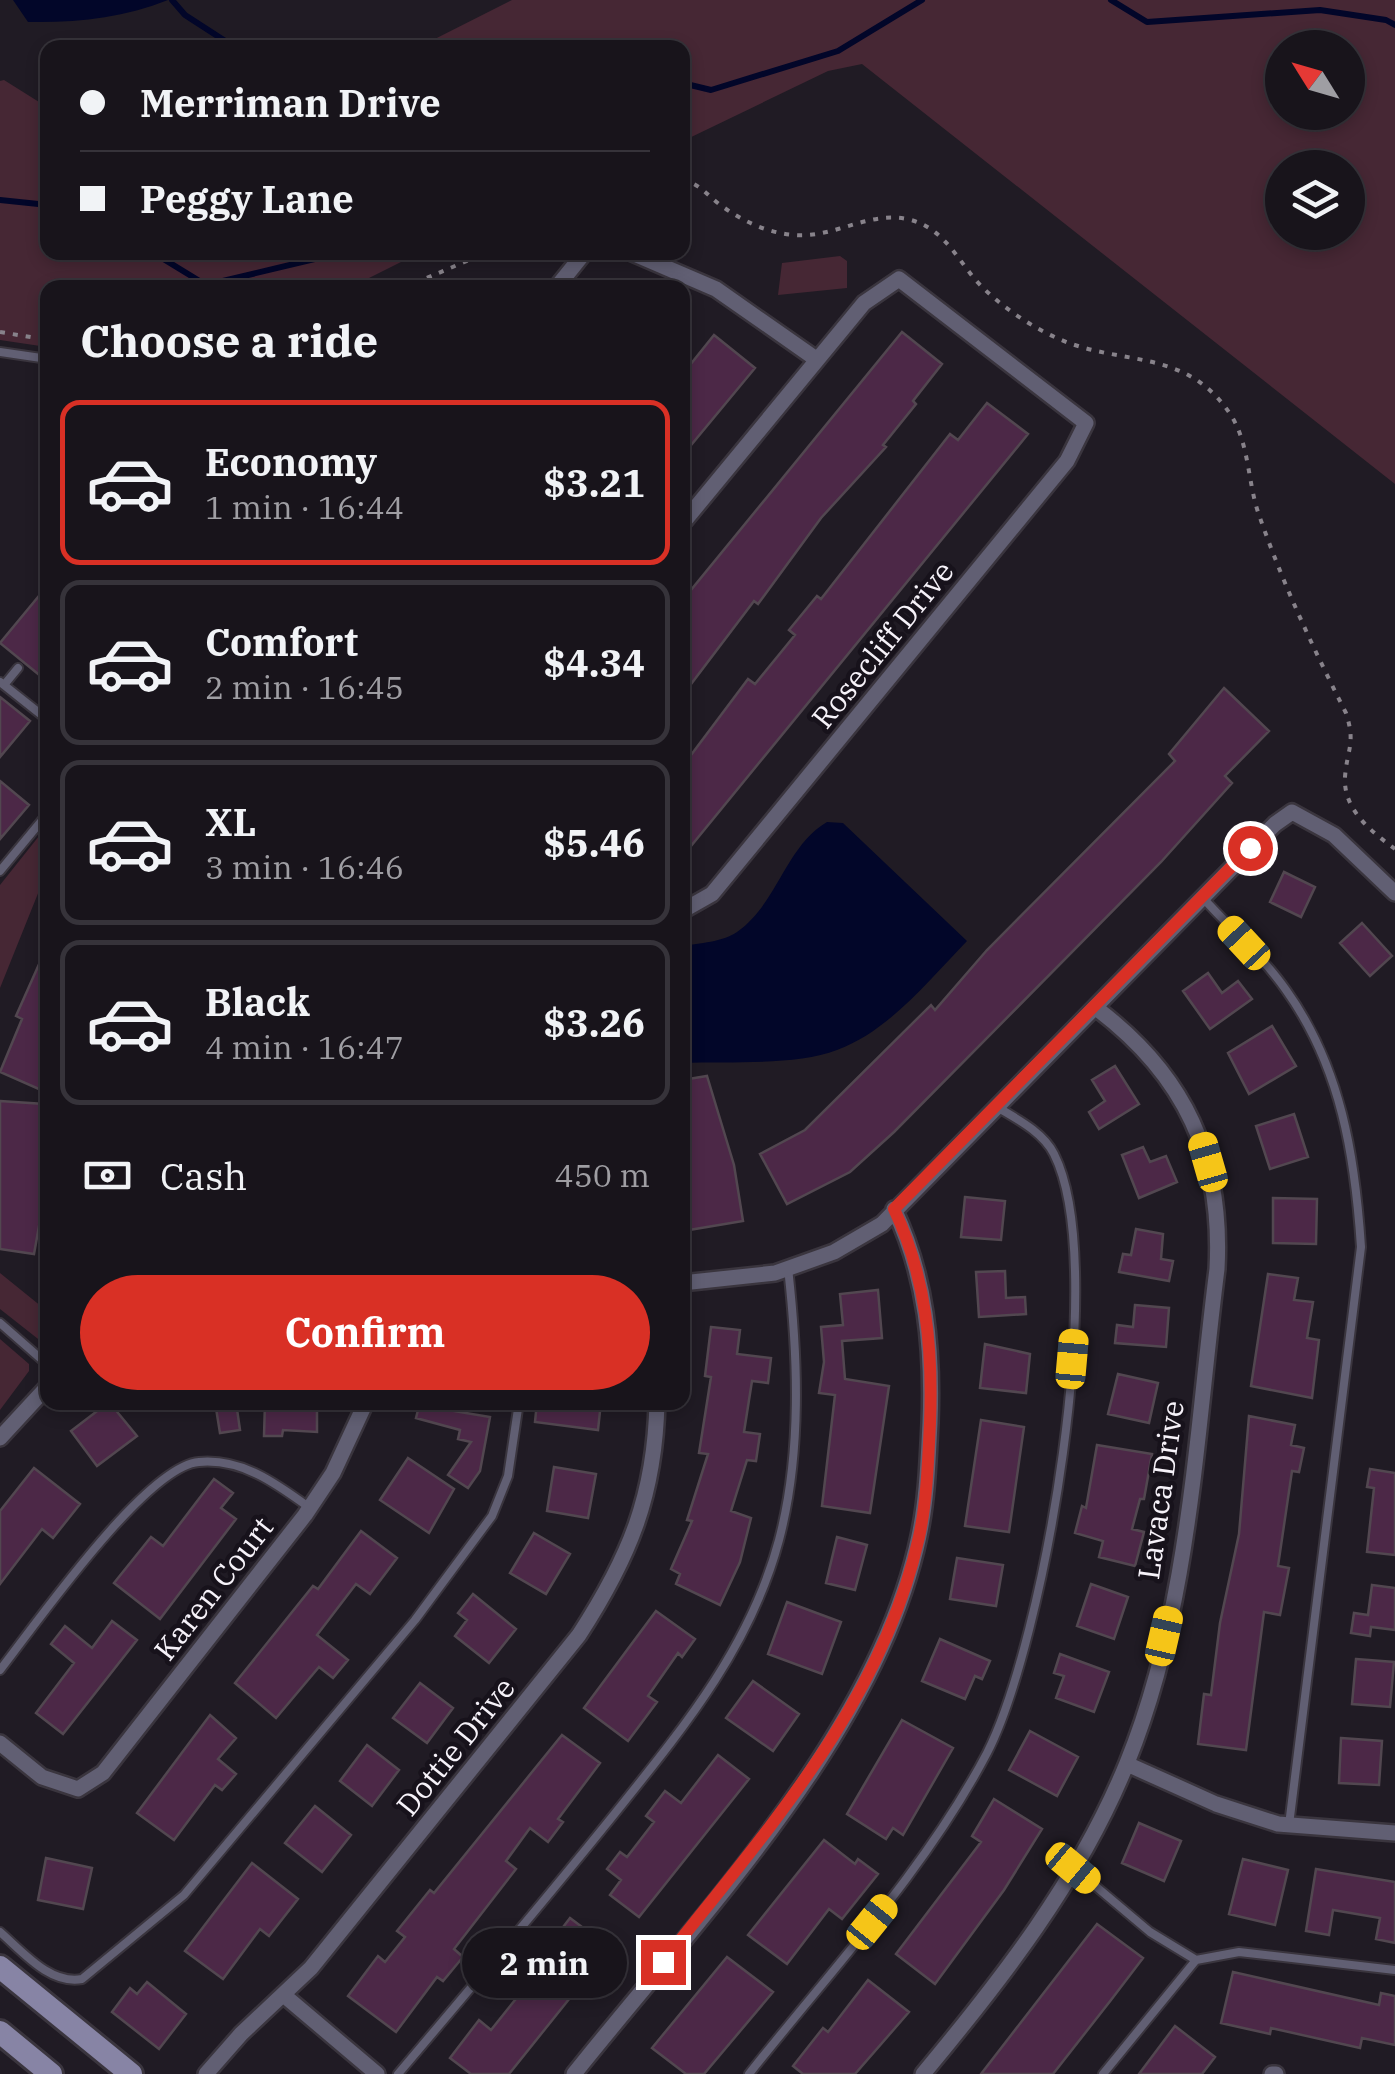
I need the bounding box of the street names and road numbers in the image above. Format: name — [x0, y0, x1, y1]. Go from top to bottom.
street label: Rosecliff Drive — [803, 552, 961, 736]
street label: Lavaca Drive — [1128, 1398, 1192, 1582]
street label: Karen Court — [145, 1508, 281, 1668]
street label: Dottie Drive — [387, 1669, 523, 1823]

